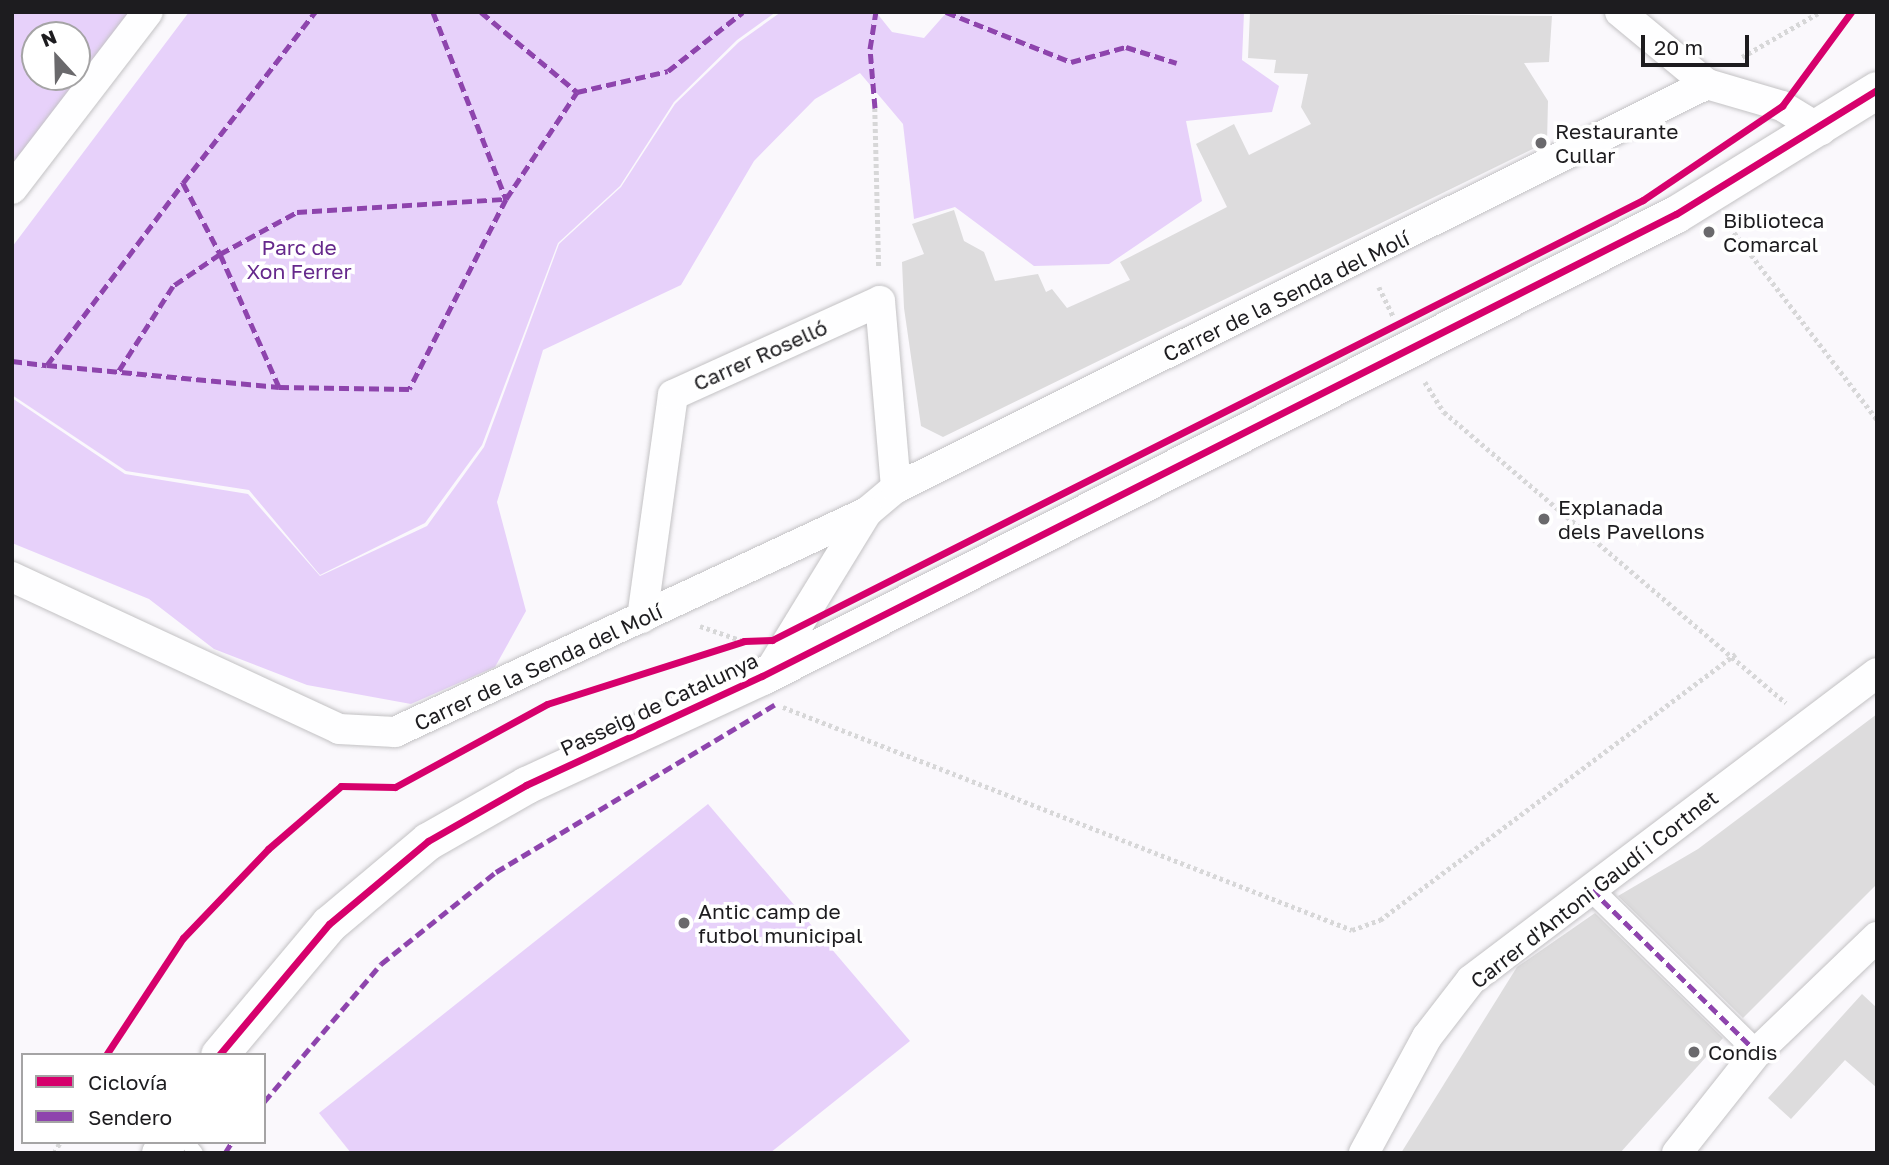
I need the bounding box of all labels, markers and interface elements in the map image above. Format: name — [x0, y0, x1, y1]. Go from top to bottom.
north arrow — [21, 21, 91, 91]
scale bar — [1644, 21, 1752, 65]
text: N — [38, 25, 60, 51]
text: 20 m — [1654, 34, 1703, 60]
place label: Restaurante Cullar — [1555, 118, 1678, 168]
marker: Restaurante Cullar — [1533, 135, 1549, 151]
place label: Biblioteca Comarcal — [1723, 207, 1824, 257]
marker: Biblioteca Comarcal — [1701, 224, 1717, 240]
street label: Carrer de la Senda del Molí — [1159, 225, 1413, 367]
park label: Parc de Xon Ferrer — [246, 234, 352, 284]
street label: Carrer Roselló — [689, 314, 831, 396]
place label: Explanada dels Pavellons — [1558, 494, 1705, 544]
marker: Explanada dels Pavellons — [1536, 511, 1552, 527]
street label: Carrer de la Senda del Molí — [410, 598, 666, 736]
street label: Passeig de Catalunya — [556, 647, 762, 761]
street label: Carrer d'Antoni Gaudí i Cortnet — [1465, 785, 1723, 993]
place label: Antic camp de futbol municipal — [698, 898, 863, 948]
marker: Antic camp de futbol municipal — [676, 915, 692, 931]
place label: Condis — [1708, 1039, 1777, 1065]
marker: Condis — [1686, 1044, 1702, 1060]
legend — [21, 1053, 266, 1144]
text: Ciclovía — [88, 1069, 167, 1095]
text: Sendero — [88, 1104, 172, 1130]

